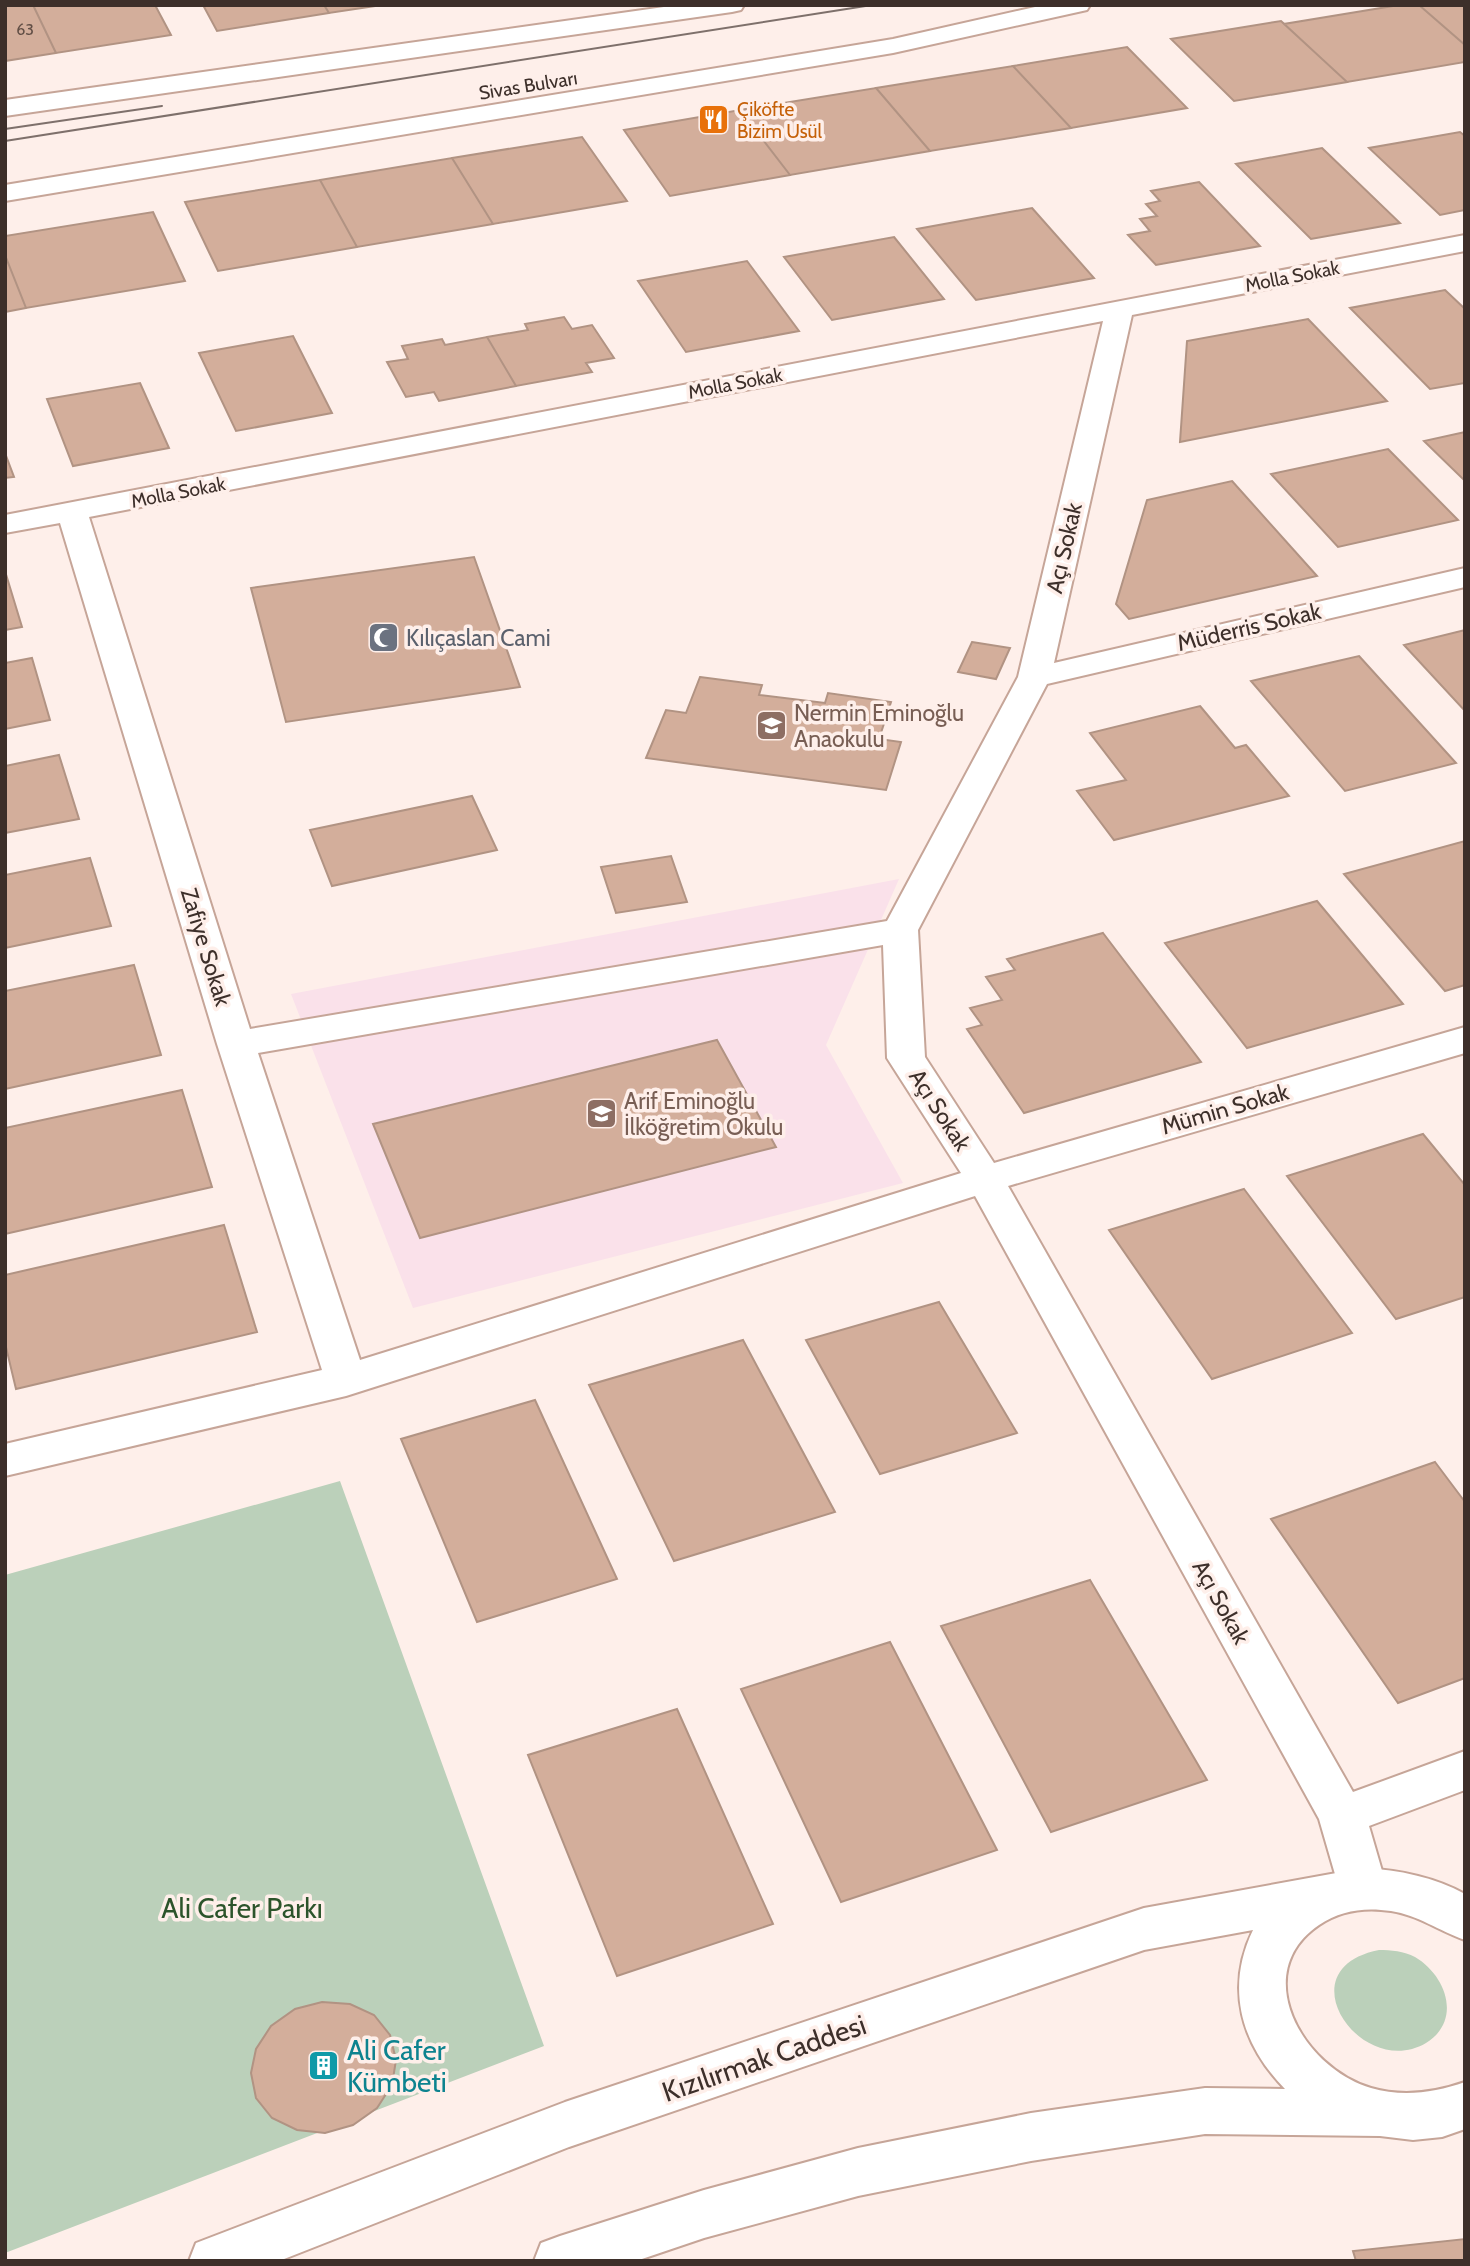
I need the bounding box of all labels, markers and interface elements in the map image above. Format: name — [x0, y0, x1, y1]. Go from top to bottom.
house number: 63 — [16, 20, 34, 39]
street label: Sivas Bulvarı — [477, 66, 579, 105]
place label: Çiköfte Bizim Usül — [737, 98, 823, 143]
restaurant icon: Çiköfte Bizim Usül — [697, 103, 731, 137]
street label: Molla Sokak — [1243, 256, 1342, 297]
street label: Molla Sokak — [686, 363, 785, 404]
street label: Molla Sokak — [129, 472, 228, 513]
street label: Açı Sokak — [1040, 499, 1088, 596]
street label: Müderris Sokak — [1174, 597, 1324, 657]
mosque icon: Kılıçaslan Cami — [366, 621, 400, 655]
place label: Kılıçaslan Cami — [406, 624, 551, 652]
place label: Nermin Eminoğlu Anaokulu — [794, 699, 964, 753]
school or university icon: Nermin Eminoğlu Anaokulu — [754, 709, 788, 743]
street label: Zafiye Sokak — [175, 885, 237, 1010]
street label: Açı Sokak — [903, 1064, 977, 1157]
street label: Mümin Sokak — [1158, 1077, 1293, 1141]
place label: Arif Eminoğlu İlköğretim Okulu — [624, 1087, 783, 1141]
school or university icon: Arif Eminoğlu İlköğretim Okulu — [584, 1097, 618, 1131]
street label: Açı Sokak — [1186, 1555, 1256, 1650]
park label: Ali Cafer Parkı — [161, 1891, 323, 1925]
street label: Kızılırmak Caddesi — [658, 2007, 870, 2109]
place label: Ali Cafer Kümbeti — [347, 2033, 447, 2099]
building icon: Ali Cafer Kümbeti — [307, 2049, 341, 2083]

